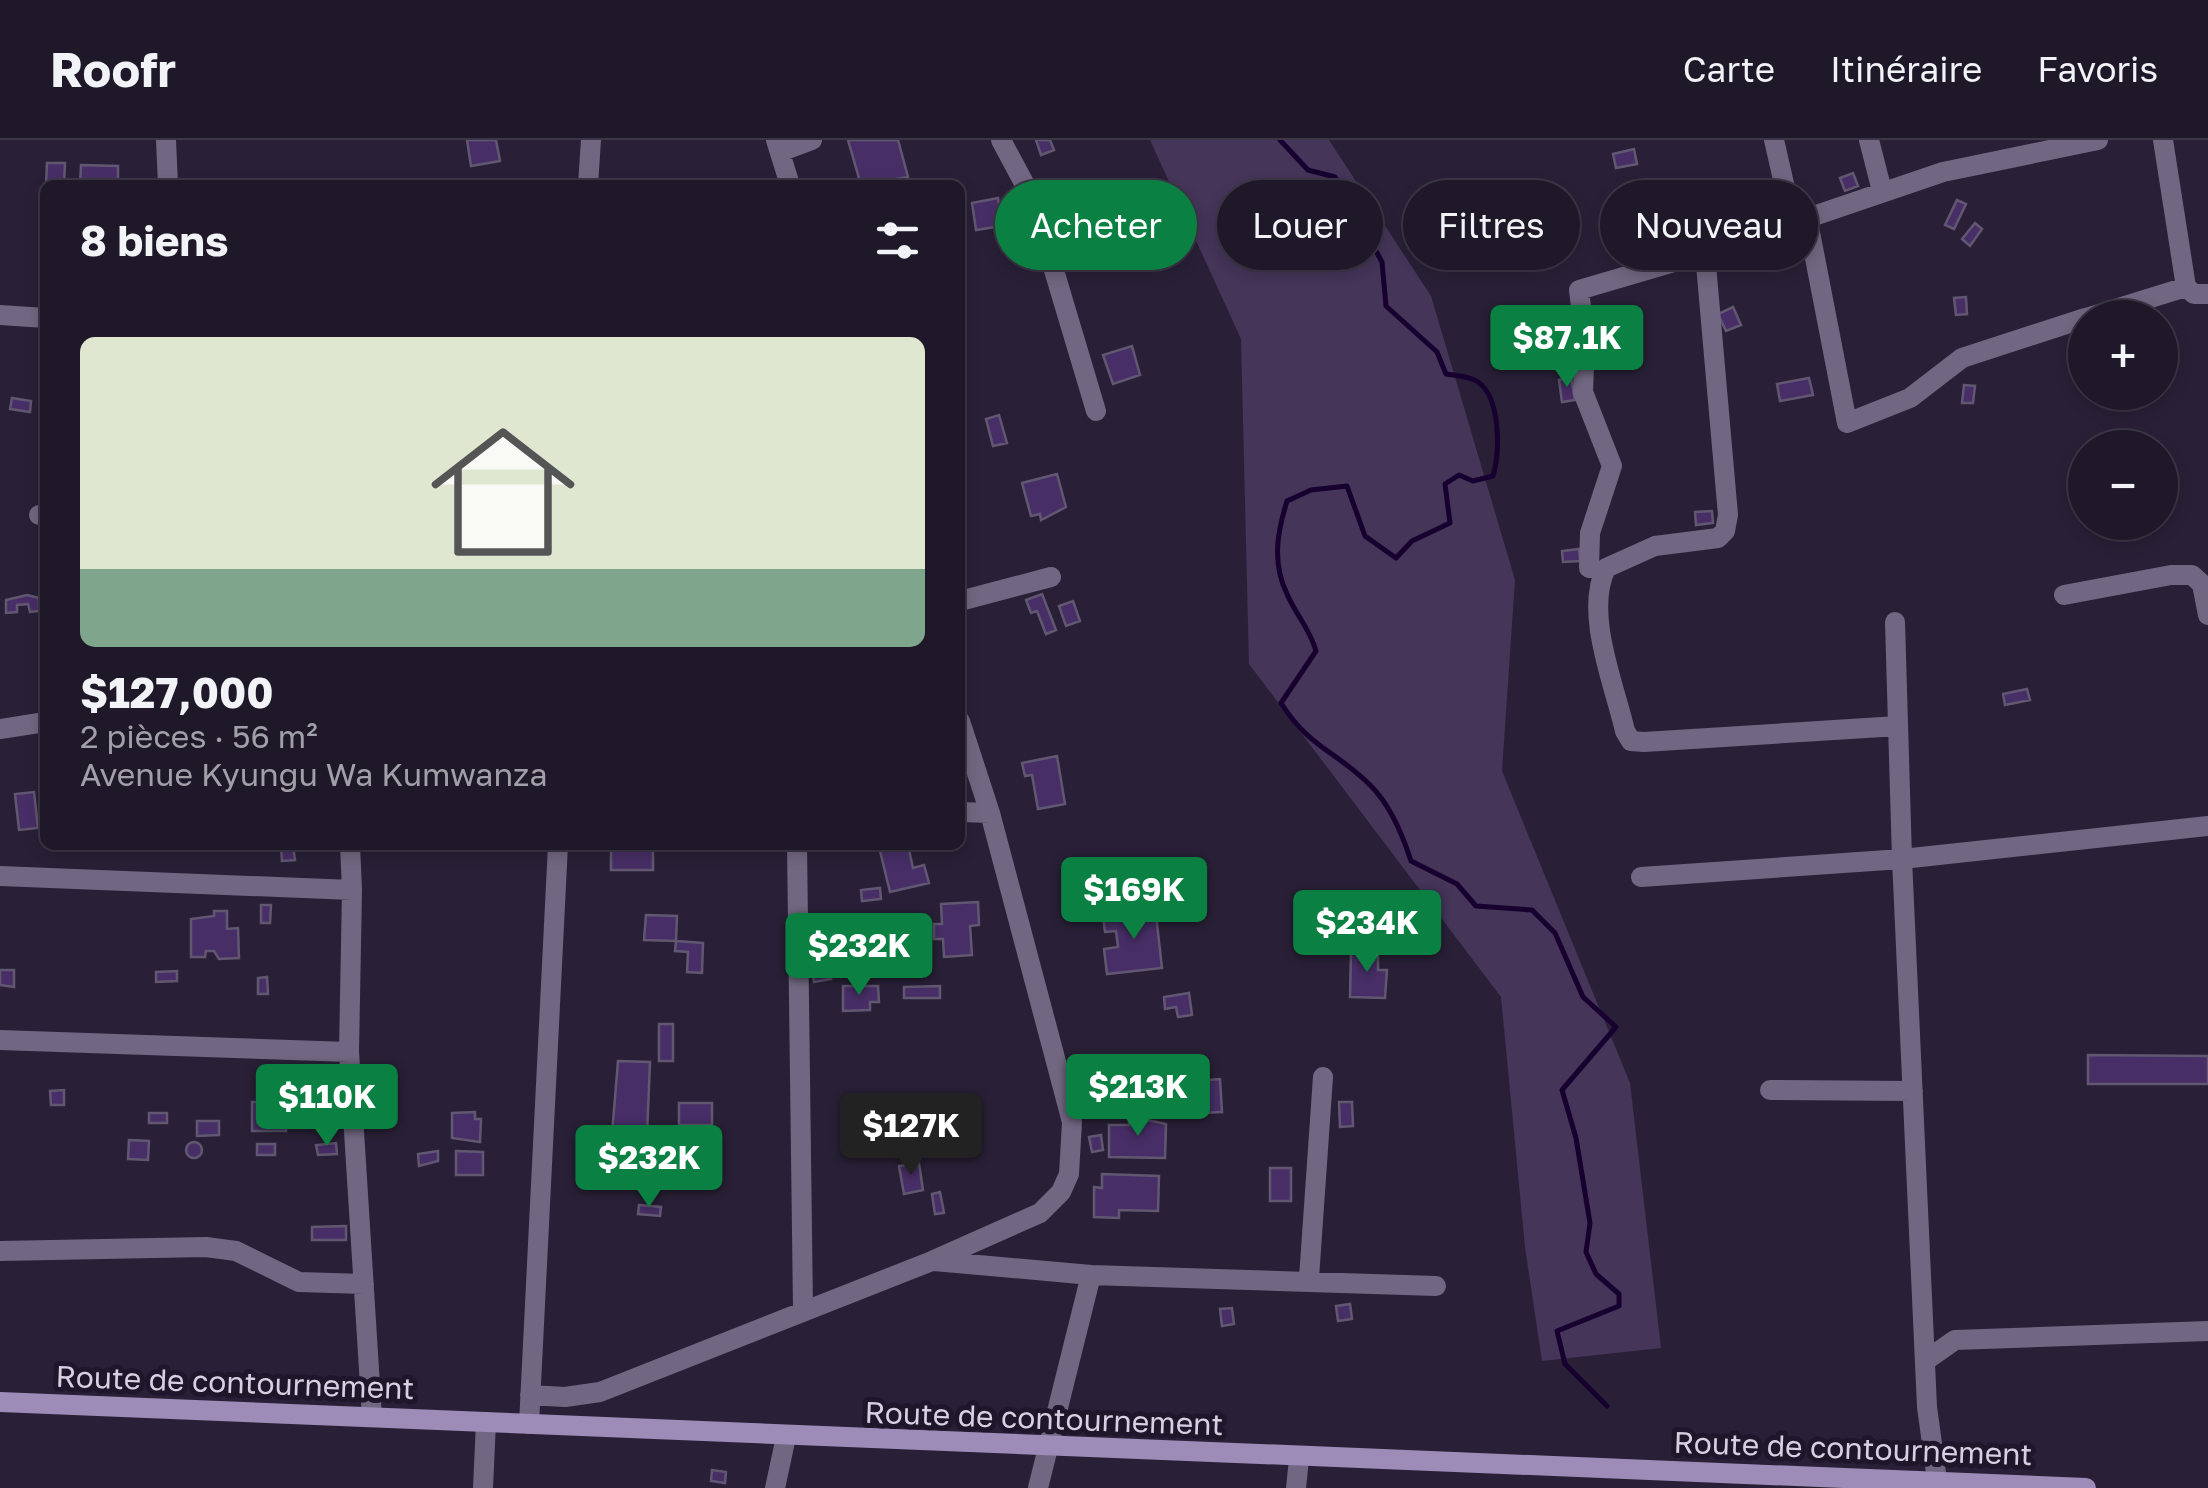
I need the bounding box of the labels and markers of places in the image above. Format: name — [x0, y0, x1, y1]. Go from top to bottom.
pin: $87.1K — [1486, 305, 1648, 390]
pin: $169K — [1064, 857, 1204, 942]
pin: $234K — [1297, 890, 1437, 975]
pin: $232K — [789, 913, 929, 998]
pin: $213K — [1068, 1054, 1208, 1139]
pin: $110K — [257, 1064, 397, 1149]
pin: $127K — [841, 1093, 981, 1178]
pin: $232K — [579, 1125, 719, 1210]

